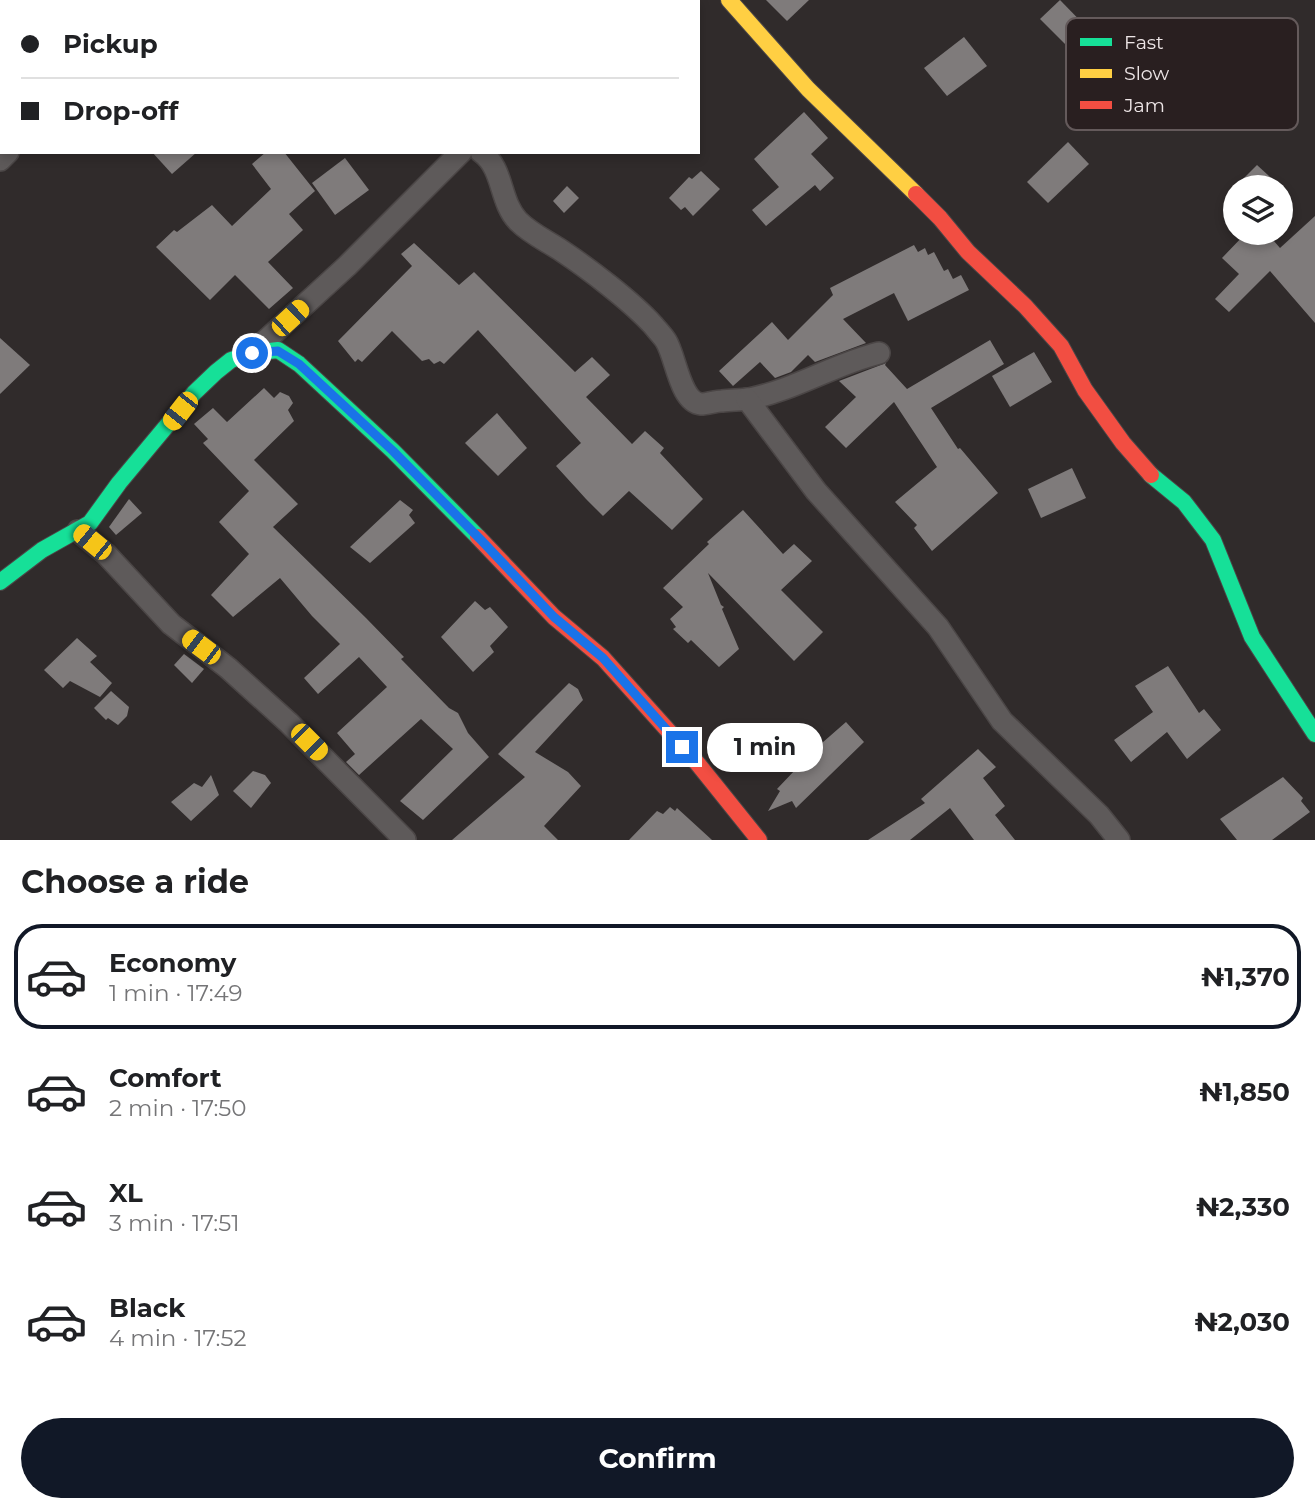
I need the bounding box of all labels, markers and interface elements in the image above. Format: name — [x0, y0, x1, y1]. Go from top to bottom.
legend — [1066, 18, 1298, 130]
text: Pickup — [63, 28, 158, 60]
text: Fast — [1124, 31, 1164, 54]
text: Slow — [1124, 62, 1169, 85]
text: Jam — [1123, 94, 1165, 117]
text: Drop-off — [63, 95, 178, 127]
map controls — [1223, 175, 1293, 245]
button: layers — [1223, 175, 1293, 245]
car — [268, 296, 313, 340]
route start — [236, 337, 268, 369]
car — [159, 388, 202, 434]
car — [70, 521, 115, 563]
car — [178, 626, 225, 668]
car — [287, 720, 332, 764]
callout: 1 min — [706, 722, 822, 772]
route end — [666, 731, 698, 763]
text: 1 min — [734, 733, 796, 761]
text: Choose a ride — [21, 862, 249, 901]
icon: car — [25, 945, 88, 1008]
text: Economy — [109, 947, 236, 979]
text: ₦1,370 — [1201, 961, 1290, 993]
text: 1 min · 17:49 — [109, 979, 243, 1007]
icon: car — [25, 1060, 88, 1123]
text: Comfort — [109, 1062, 221, 1094]
text: ₦1,850 — [1199, 1076, 1290, 1108]
text: 2 min · 17:50 — [109, 1094, 247, 1122]
icon: car — [25, 1175, 88, 1238]
text: XL — [109, 1177, 143, 1209]
text: ₦2,330 — [1196, 1191, 1290, 1223]
text: 3 min · 17:51 — [109, 1209, 240, 1237]
icon: car — [25, 1290, 88, 1353]
text: Black — [109, 1292, 185, 1324]
text: ₦2,030 — [1194, 1306, 1290, 1338]
text: 4 min · 17:52 — [109, 1324, 246, 1352]
button: Confirm — [21, 1418, 1294, 1498]

